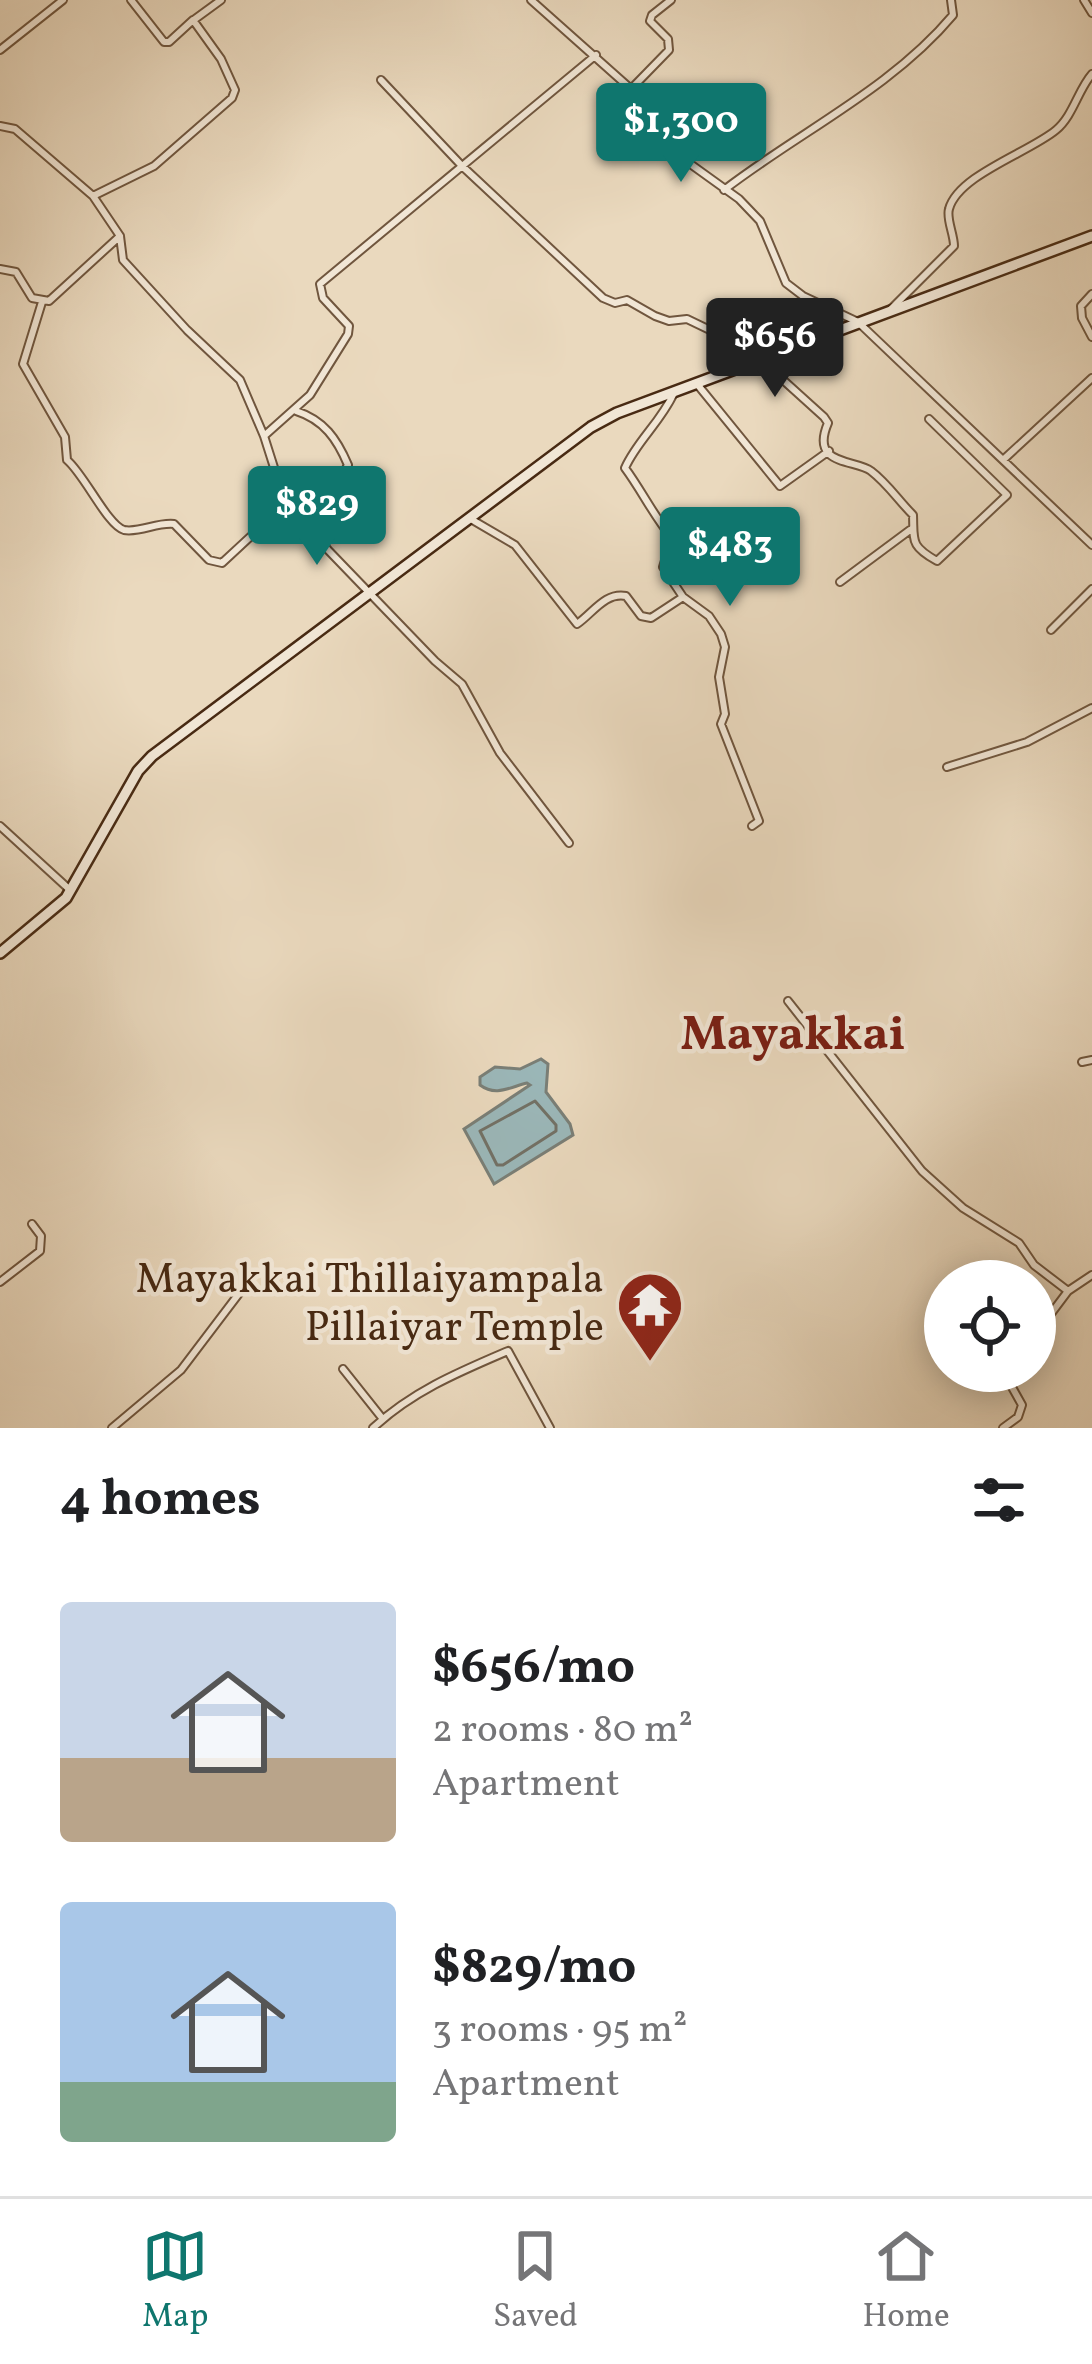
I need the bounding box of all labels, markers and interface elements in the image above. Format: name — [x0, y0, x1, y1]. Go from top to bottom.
pin: $1,300 — [583, 83, 779, 185]
text: $1,300 — [623, 95, 739, 149]
pin: $656 — [704, 298, 846, 400]
text: $656 — [733, 310, 817, 364]
pin: $829 — [246, 466, 388, 568]
text: $829 — [275, 478, 359, 532]
pin: $483 — [659, 507, 801, 609]
text: $483 — [687, 519, 773, 573]
district label: Mayakkai — [680, 1003, 906, 1070]
place label: Mayakkai Thillaiyampala Pillaiyar Temple — [136, 1252, 604, 1359]
map controls — [924, 1260, 1056, 1392]
button: locate — [924, 1260, 1056, 1392]
temple icon: Mayakkai Thillaiyampala Pillaiyar Temple — [615, 1270, 685, 1364]
text: 4 homes — [60, 1465, 261, 1536]
icon: filters — [966, 1467, 1032, 1533]
text: $656/mo — [432, 1633, 635, 1704]
icon: home — [156, 1650, 300, 1794]
text: 2 rooms · 80 m² — [432, 1704, 693, 1758]
text: Apartment — [432, 1758, 620, 1812]
text: $829/mo — [432, 1933, 636, 2004]
icon: home — [156, 1950, 300, 2094]
text: 3 rooms · 95 m² — [432, 2004, 687, 2058]
text: Apartment — [432, 2058, 620, 2112]
tab: Map — [142, 2223, 208, 2341]
tab: Saved — [493, 2223, 578, 2341]
tab: Home — [862, 2223, 950, 2341]

